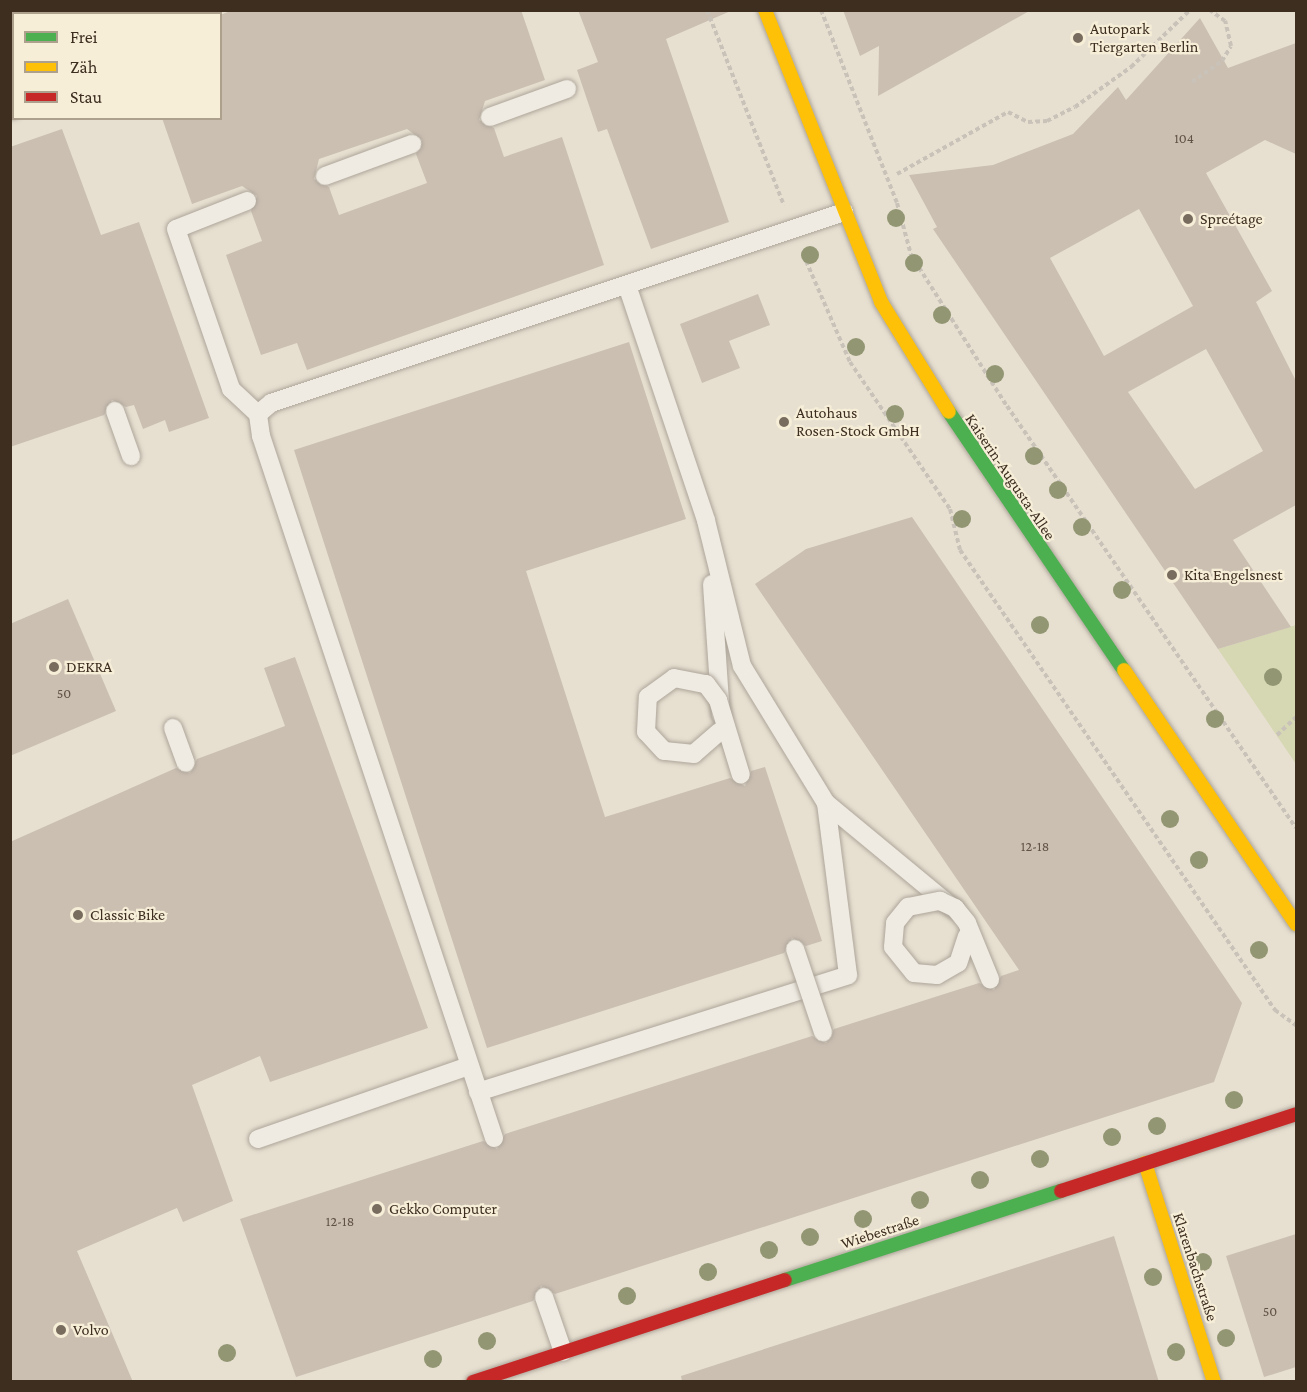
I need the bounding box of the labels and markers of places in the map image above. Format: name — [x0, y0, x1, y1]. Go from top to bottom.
place label: Autopark Tiergarten Berlin — [1090, 19, 1198, 57]
marker: Autopark Tiergarten Berlin — [1071, 31, 1085, 45]
place label: Spreétage — [1200, 209, 1263, 229]
marker: Spreétage — [1181, 212, 1195, 226]
place label: Autohaus Rosen-Stock GmbH — [796, 403, 920, 441]
marker: Autohaus Rosen-Stock GmbH — [777, 415, 791, 429]
place label: Kita Engelsnest — [1184, 565, 1283, 585]
marker: Kita Engelsnest — [1165, 568, 1179, 582]
place label: DEKRA — [66, 657, 112, 677]
marker: DEKRA — [47, 660, 61, 674]
place label: Classic Bike — [90, 905, 165, 925]
marker: Classic Bike — [71, 908, 85, 922]
place label: Gekko Computer — [389, 1199, 497, 1219]
marker: Gekko Computer — [370, 1202, 384, 1216]
place label: Volvo — [73, 1320, 109, 1340]
marker: Volvo — [54, 1323, 68, 1337]

